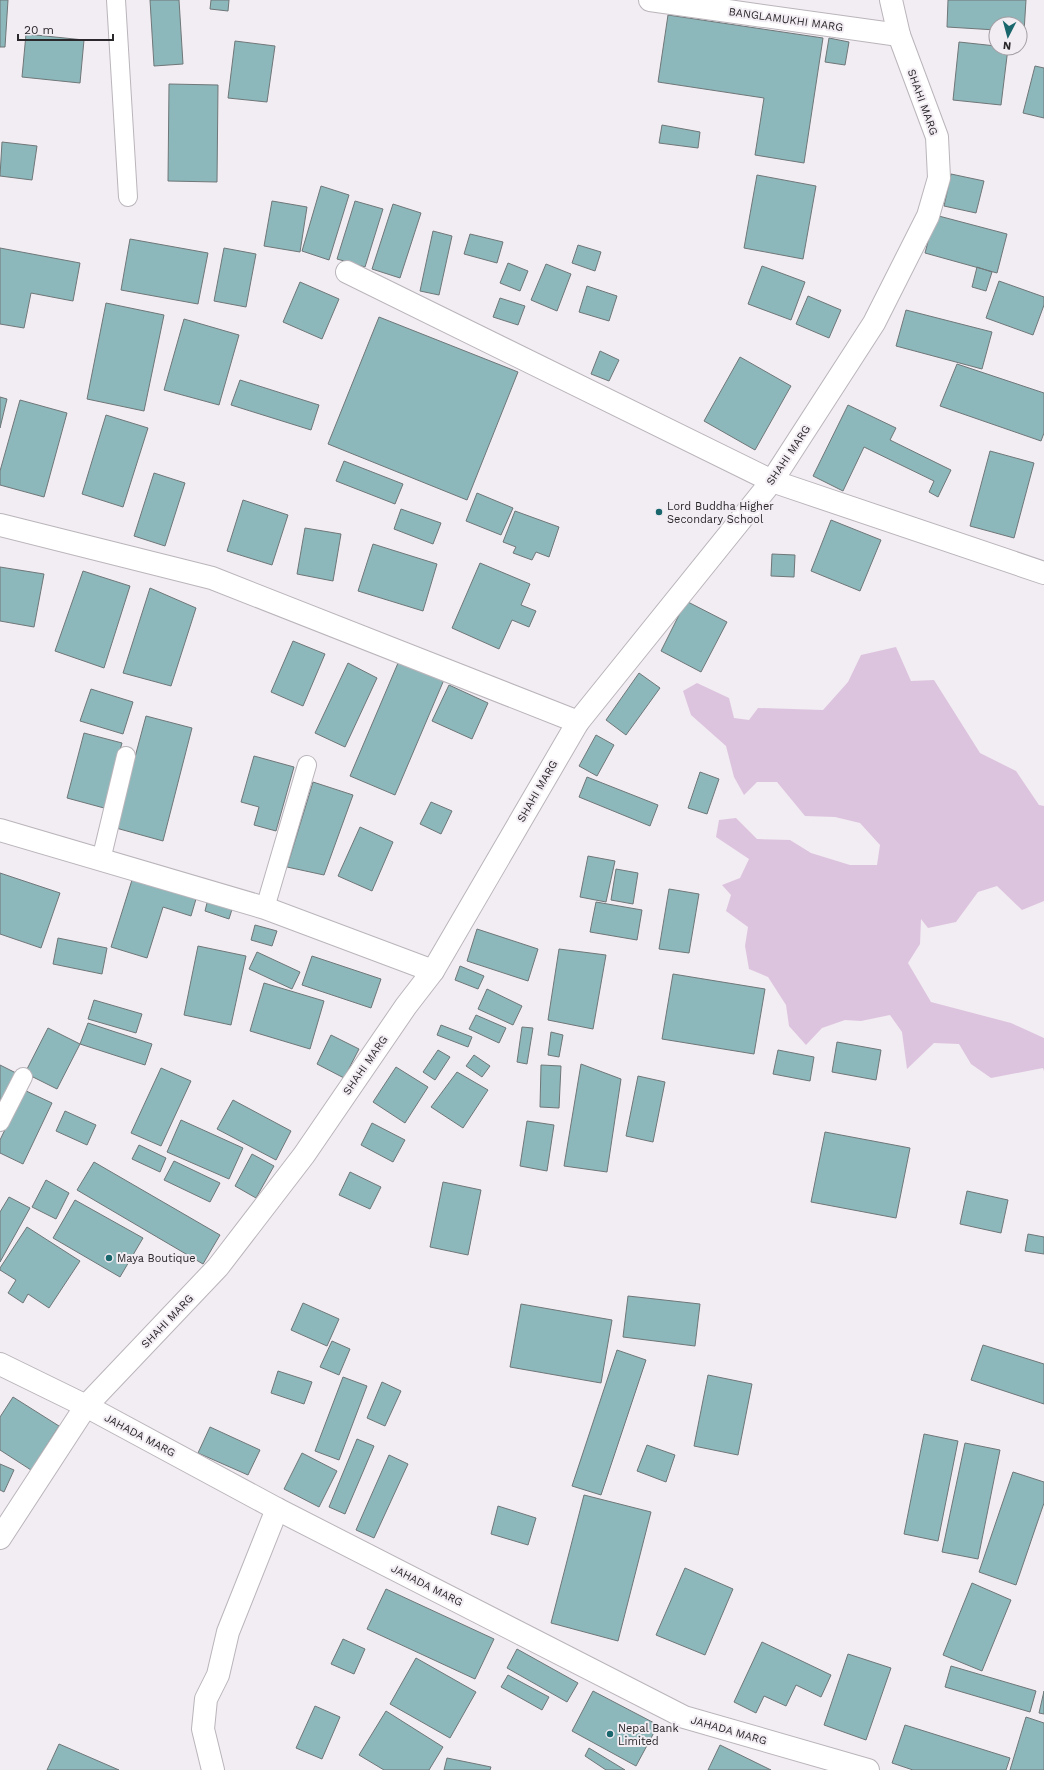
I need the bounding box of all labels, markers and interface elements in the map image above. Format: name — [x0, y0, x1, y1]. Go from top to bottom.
street label: BANGLAMUKHI MARG — [728, 5, 844, 34]
scale bar — [18, 16, 113, 42]
north arrow — [988, 16, 1028, 56]
text: 20 m — [24, 23, 54, 37]
text: N — [1002, 39, 1012, 52]
street label: SHAHI MARG — [905, 67, 941, 137]
street label: SHAHI MARG — [764, 423, 813, 488]
place label: Lord Buddha Higher Secondary School — [667, 500, 774, 526]
marker: Lord Buddha Higher Secondary School — [654, 507, 664, 517]
street label: SHAHI MARG — [514, 758, 560, 825]
street label: SHAHI MARG — [340, 1033, 391, 1097]
place label: Maya Boutique — [117, 1252, 196, 1265]
marker: Maya Boutique — [104, 1253, 114, 1263]
street label: SHAHI MARG — [139, 1292, 196, 1351]
street label: JAHADA MARG — [102, 1411, 178, 1460]
street label: JAHADA MARG — [389, 1562, 465, 1609]
street label: JAHADA MARG — [689, 1713, 769, 1748]
place label: Nepal Bank Limited — [618, 1722, 679, 1748]
marker: Nepal Bank Limited — [605, 1729, 615, 1739]

